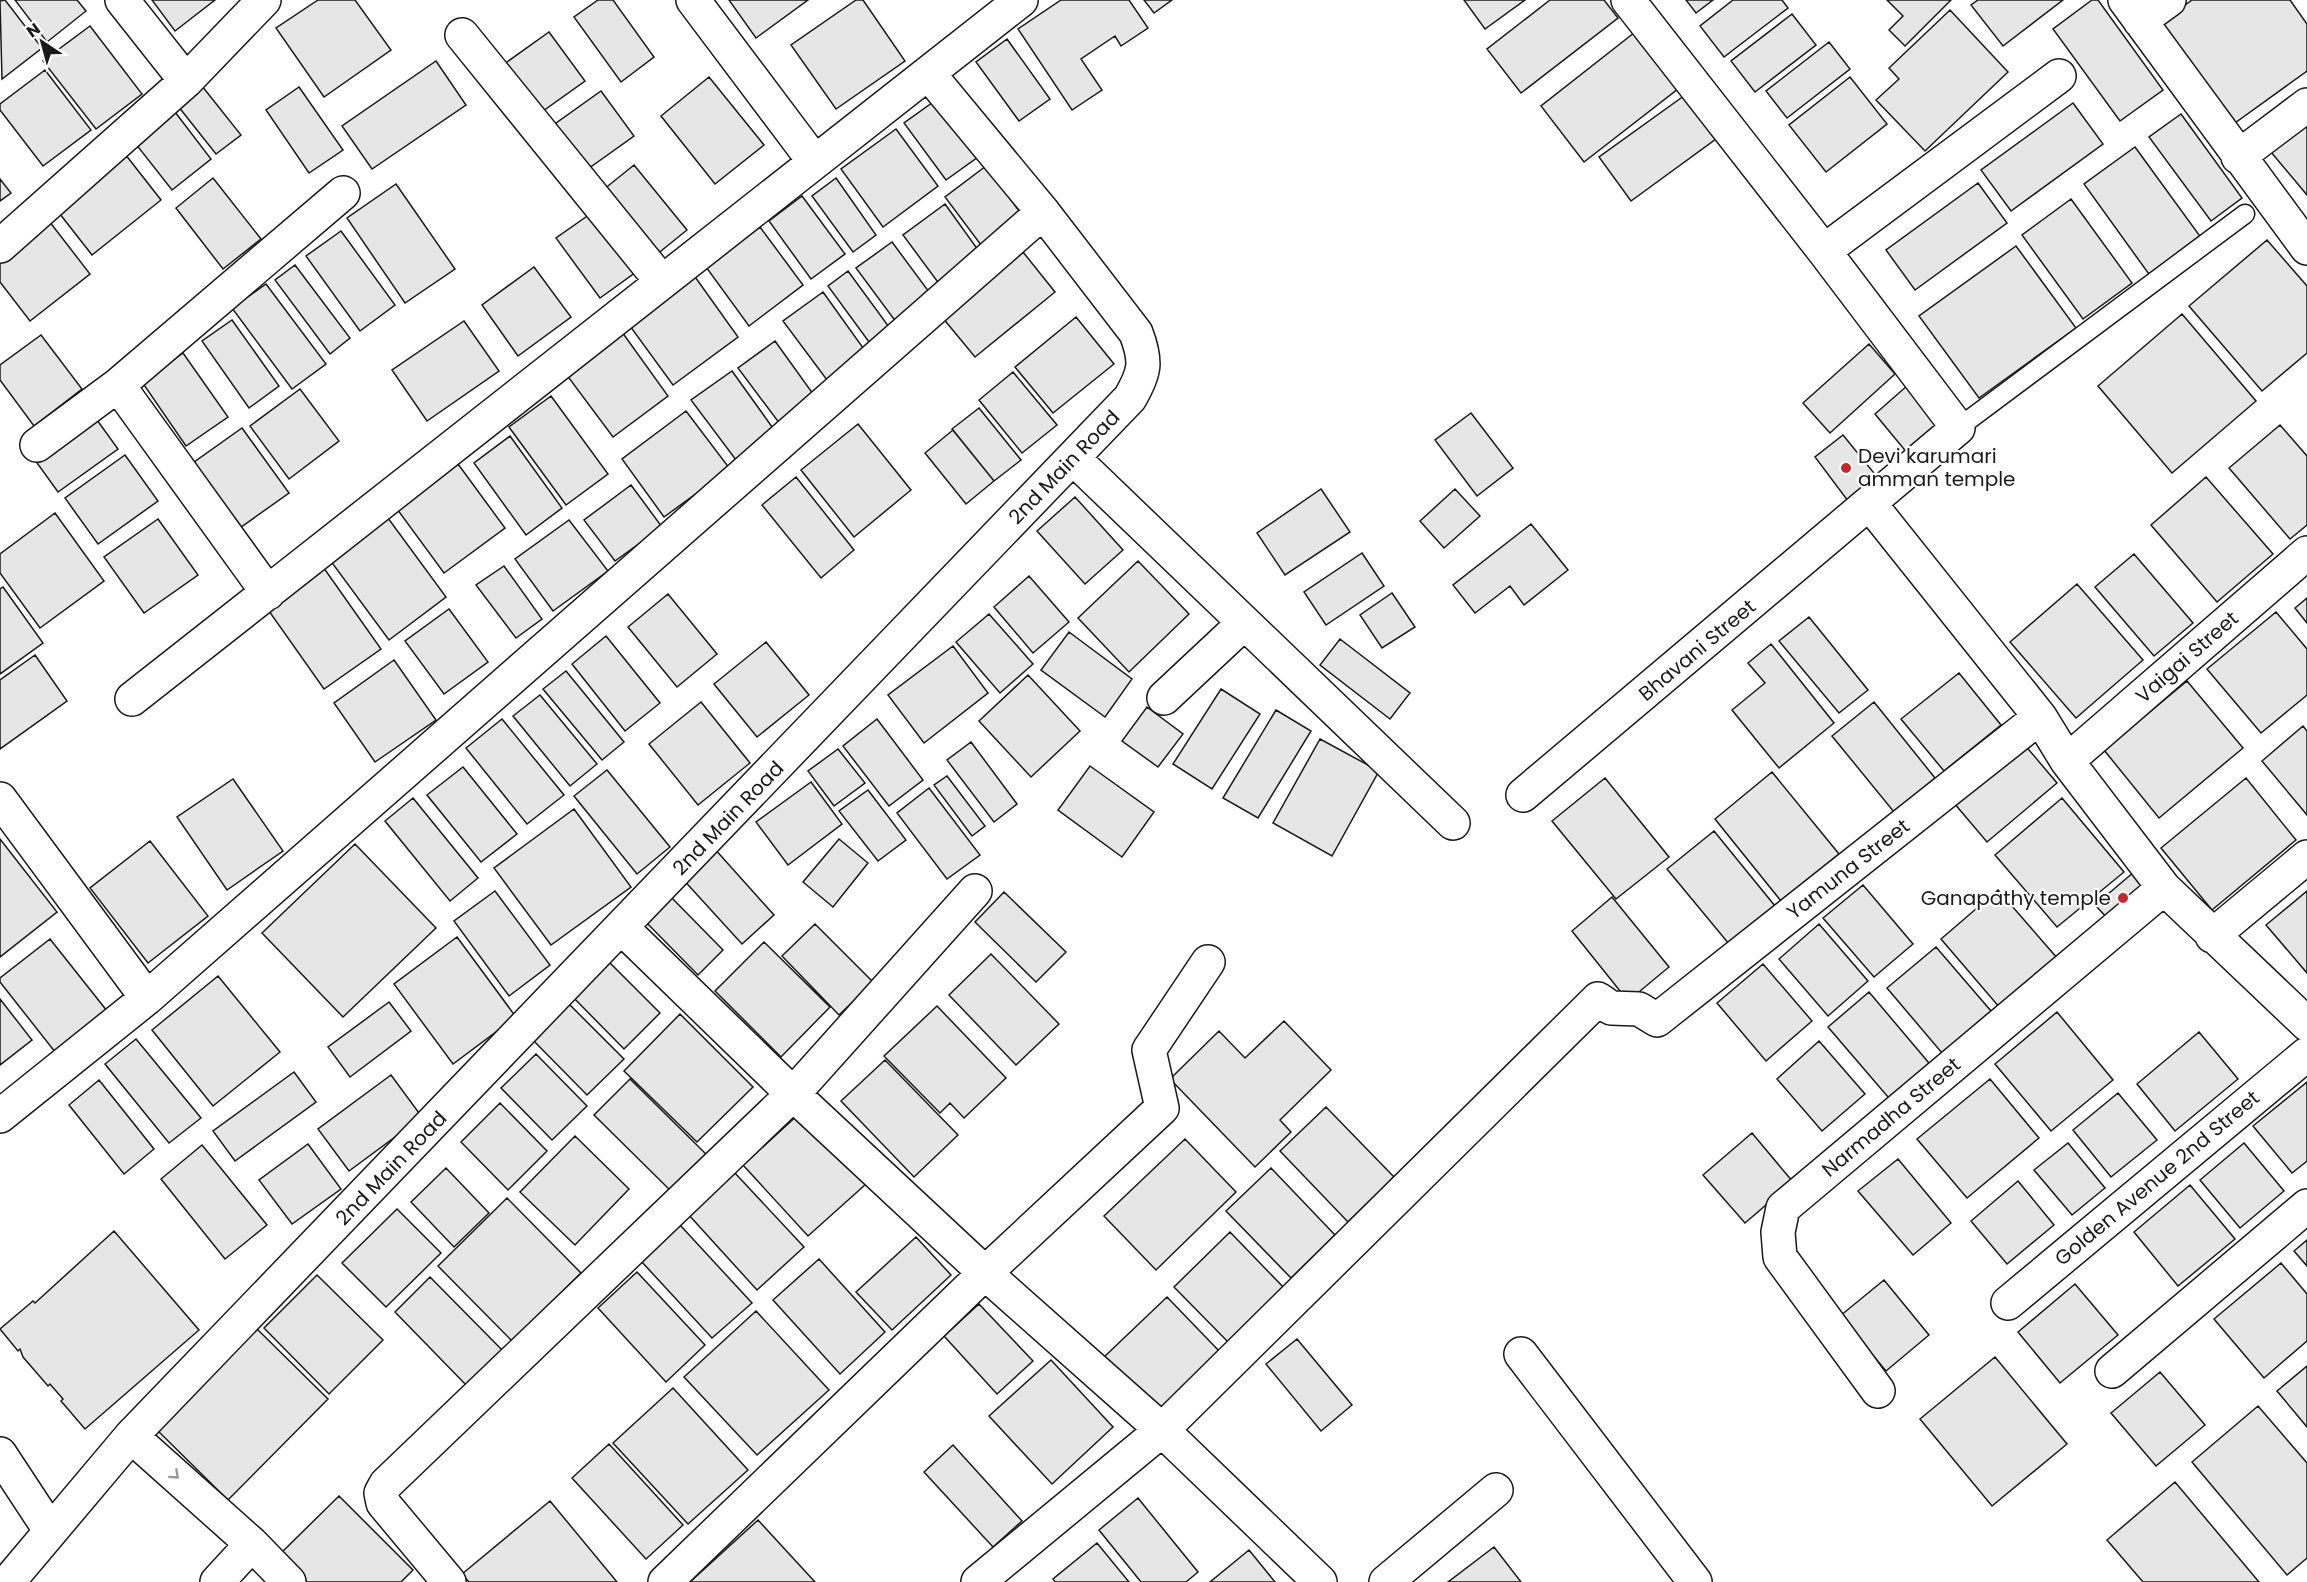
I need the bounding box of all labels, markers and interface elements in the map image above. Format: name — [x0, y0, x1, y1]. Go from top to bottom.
north arrow — [12, 12, 72, 72]
text: N — [22, 17, 45, 43]
street label: 2nd Main Road — [1002, 404, 1126, 530]
place label: Devi karumari amman temple — [1858, 442, 2016, 493]
marker: Devi karumari amman temple — [1839, 461, 1853, 475]
street label: Bhavani Street — [1632, 593, 1762, 707]
street label: Vaigai Street — [2130, 605, 2244, 709]
street label: 2nd Main Road — [666, 755, 790, 881]
street label: Yamuna Street — [1781, 812, 1915, 926]
place label: Ganapathy temple — [1921, 884, 2111, 912]
marker: Ganapathy temple — [2116, 891, 2130, 905]
street label: Narmadha Street — [1816, 1051, 1966, 1183]
street label: Golden Avenue 2nd Street — [2049, 1084, 2265, 1272]
street label: 2nd Main Road — [329, 1105, 453, 1231]
one-way arrow — [168, 1468, 178, 1479]

